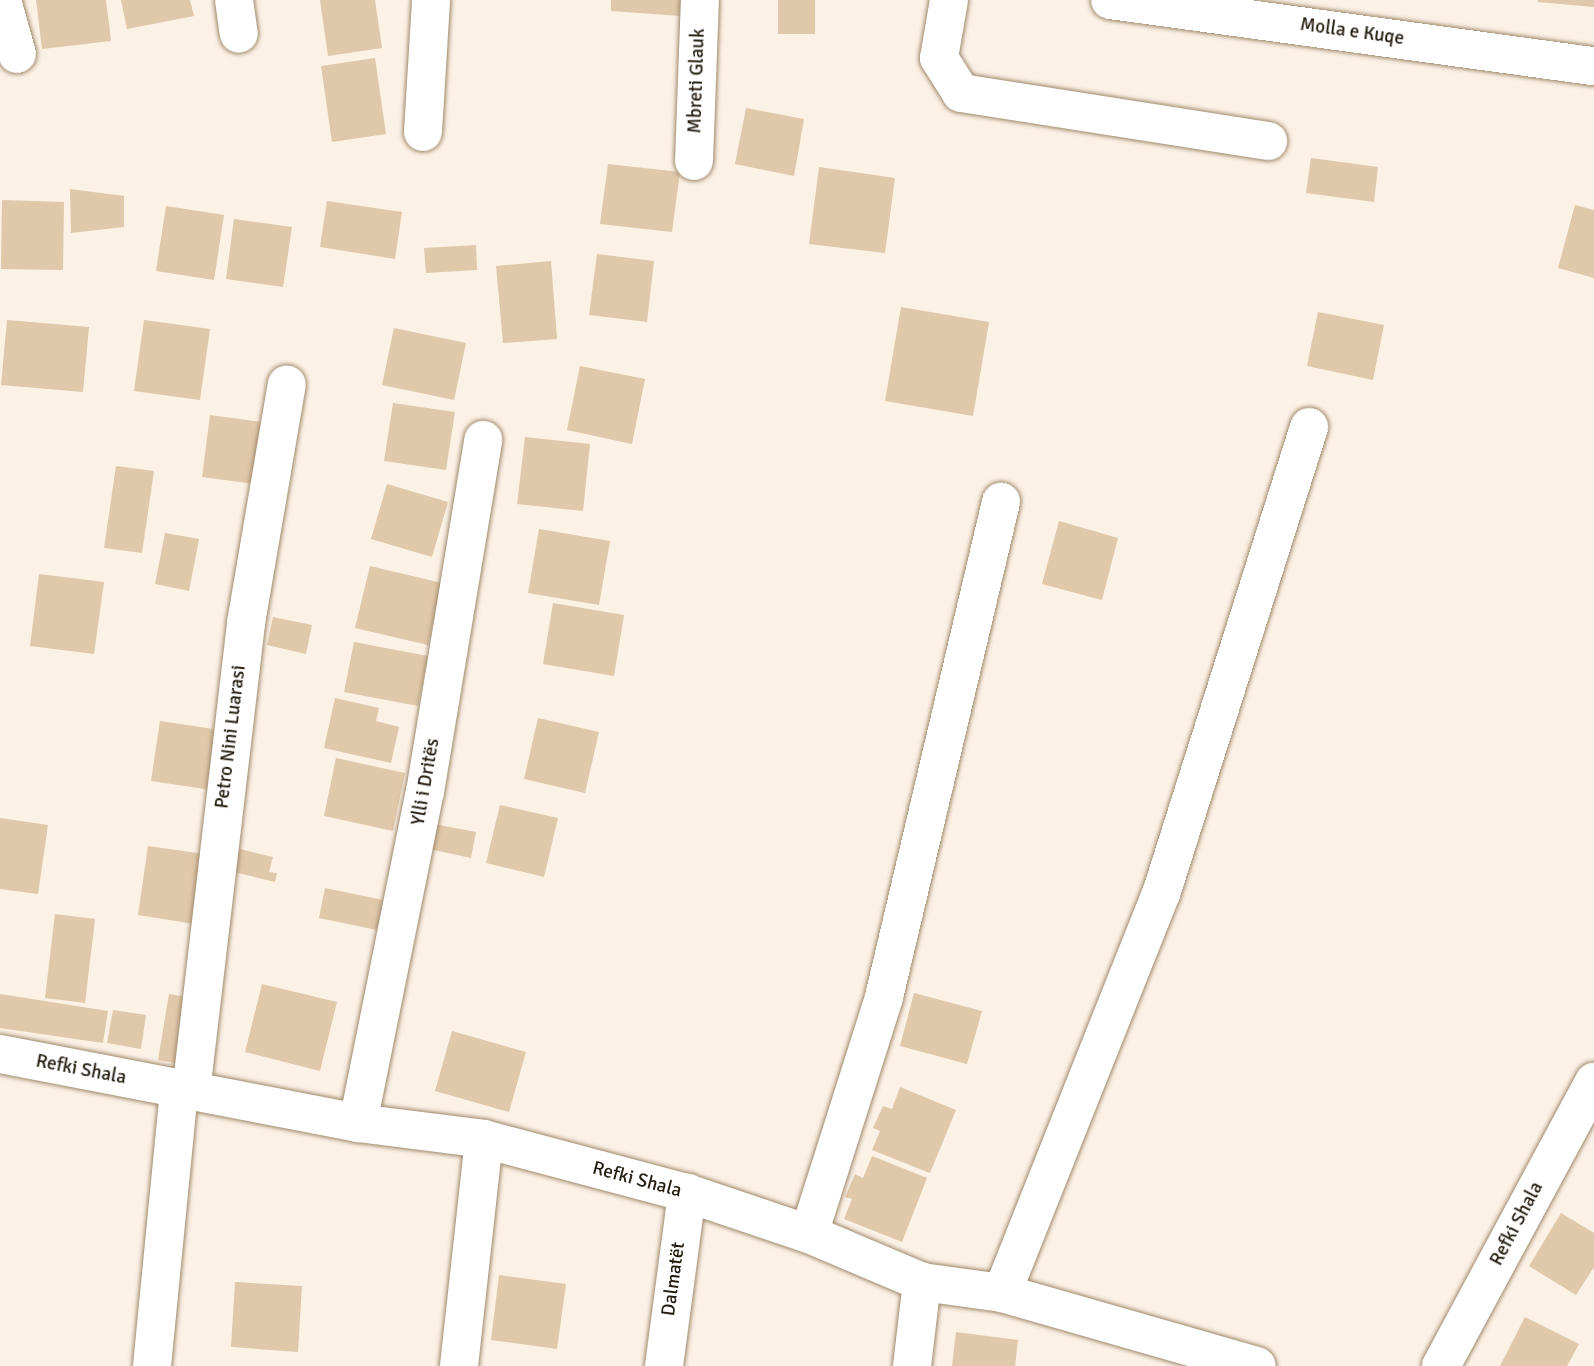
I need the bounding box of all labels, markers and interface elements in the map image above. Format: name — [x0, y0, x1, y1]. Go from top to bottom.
street label: Molla e Kuqe — [1299, 13, 1405, 51]
street label: Mbreti Glauk — [684, 28, 710, 134]
street label: Petro Nini Luarasi — [211, 664, 251, 810]
street label: Ylli i Dritës — [407, 737, 445, 827]
street label: Refki Shala — [34, 1050, 128, 1090]
street label: Refki Shala — [590, 1157, 684, 1203]
street label: Refki Shala — [1485, 1178, 1549, 1270]
street label: Dalmatët — [658, 1240, 690, 1318]

